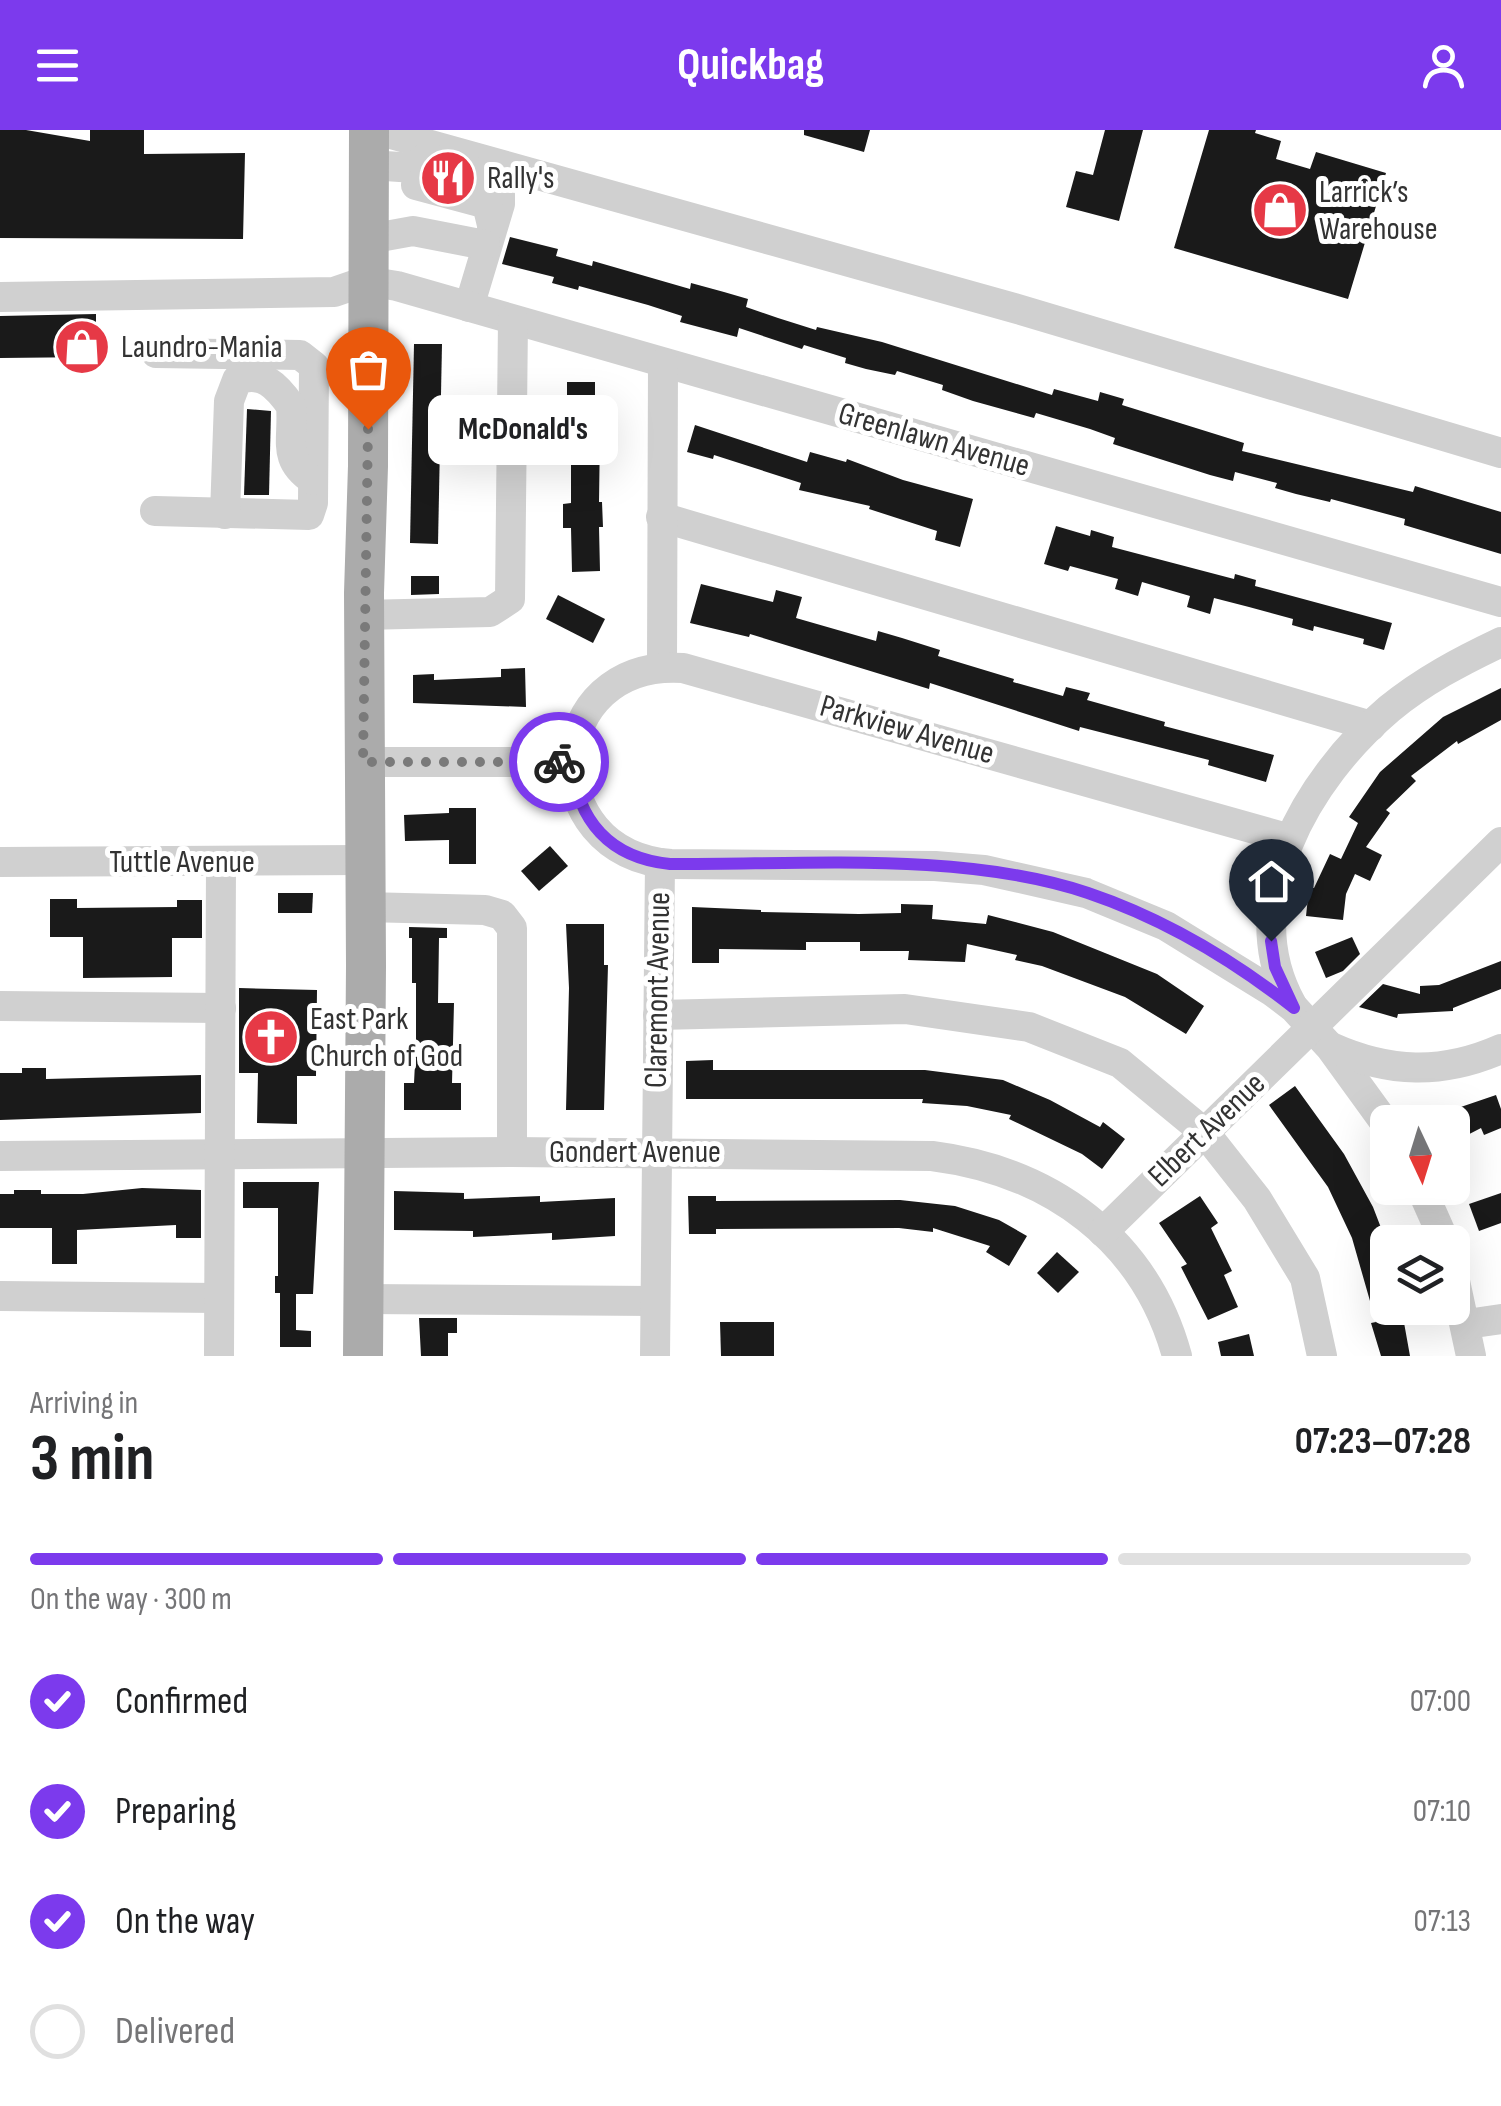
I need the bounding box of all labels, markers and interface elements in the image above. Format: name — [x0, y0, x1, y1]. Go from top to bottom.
icon: menu — [30, 38, 85, 93]
text: Quickbag — [677, 38, 824, 93]
icon: person — [1416, 38, 1471, 93]
restaurant icon: Rally's — [418, 148, 478, 208]
place label: Rally's — [487, 159, 554, 198]
place label: Larrick’s Warehouse — [1319, 173, 1438, 249]
shop icon: Larrick’s Warehouse — [1250, 180, 1310, 240]
shop icon: Laundro-Mania — [52, 317, 112, 377]
pin — [326, 327, 411, 430]
place label: Laundro-Mania — [121, 328, 283, 367]
icon: bag — [341, 342, 396, 397]
callout: McDonald's — [428, 394, 618, 464]
street label: Greenlawn Avenue — [834, 394, 1034, 486]
text: McDonald's — [458, 410, 588, 449]
street label: Parkview Avenue — [815, 687, 999, 773]
courier — [509, 712, 609, 812]
icon: bike — [532, 735, 587, 790]
pin — [1229, 839, 1314, 942]
street label: Tuttle Avenue — [109, 843, 255, 882]
icon: home — [1244, 854, 1299, 909]
street label: Claremont Avenue — [637, 892, 679, 1088]
place label: East Park Church of God — [310, 1000, 463, 1076]
church icon: East Park Church of God — [241, 1007, 301, 1067]
street label: Elbert Avenue — [1140, 1065, 1274, 1195]
north arrow — [1370, 1105, 1470, 1205]
map controls — [1370, 1105, 1470, 1325]
street label: Gondert Avenue — [549, 1133, 721, 1172]
button: layers — [1370, 1225, 1470, 1325]
text: Arriving in — [30, 1384, 138, 1423]
text: 07:23–07:28 — [1295, 1419, 1471, 1464]
text: 3 min — [30, 1421, 154, 1499]
text: On the way · 300 m — [30, 1580, 232, 1619]
icon: check — [30, 1674, 85, 1729]
text: Confirmed — [115, 1679, 248, 1724]
text: 07:00 — [1410, 1682, 1471, 1721]
icon: check — [30, 1784, 85, 1839]
text: Preparing — [115, 1789, 236, 1834]
text: 07:10 — [1413, 1792, 1471, 1831]
icon: check — [30, 1894, 85, 1949]
text: On the way — [115, 1899, 255, 1944]
text: 07:13 — [1414, 1902, 1471, 1941]
text: Delivered — [115, 2009, 235, 2054]

